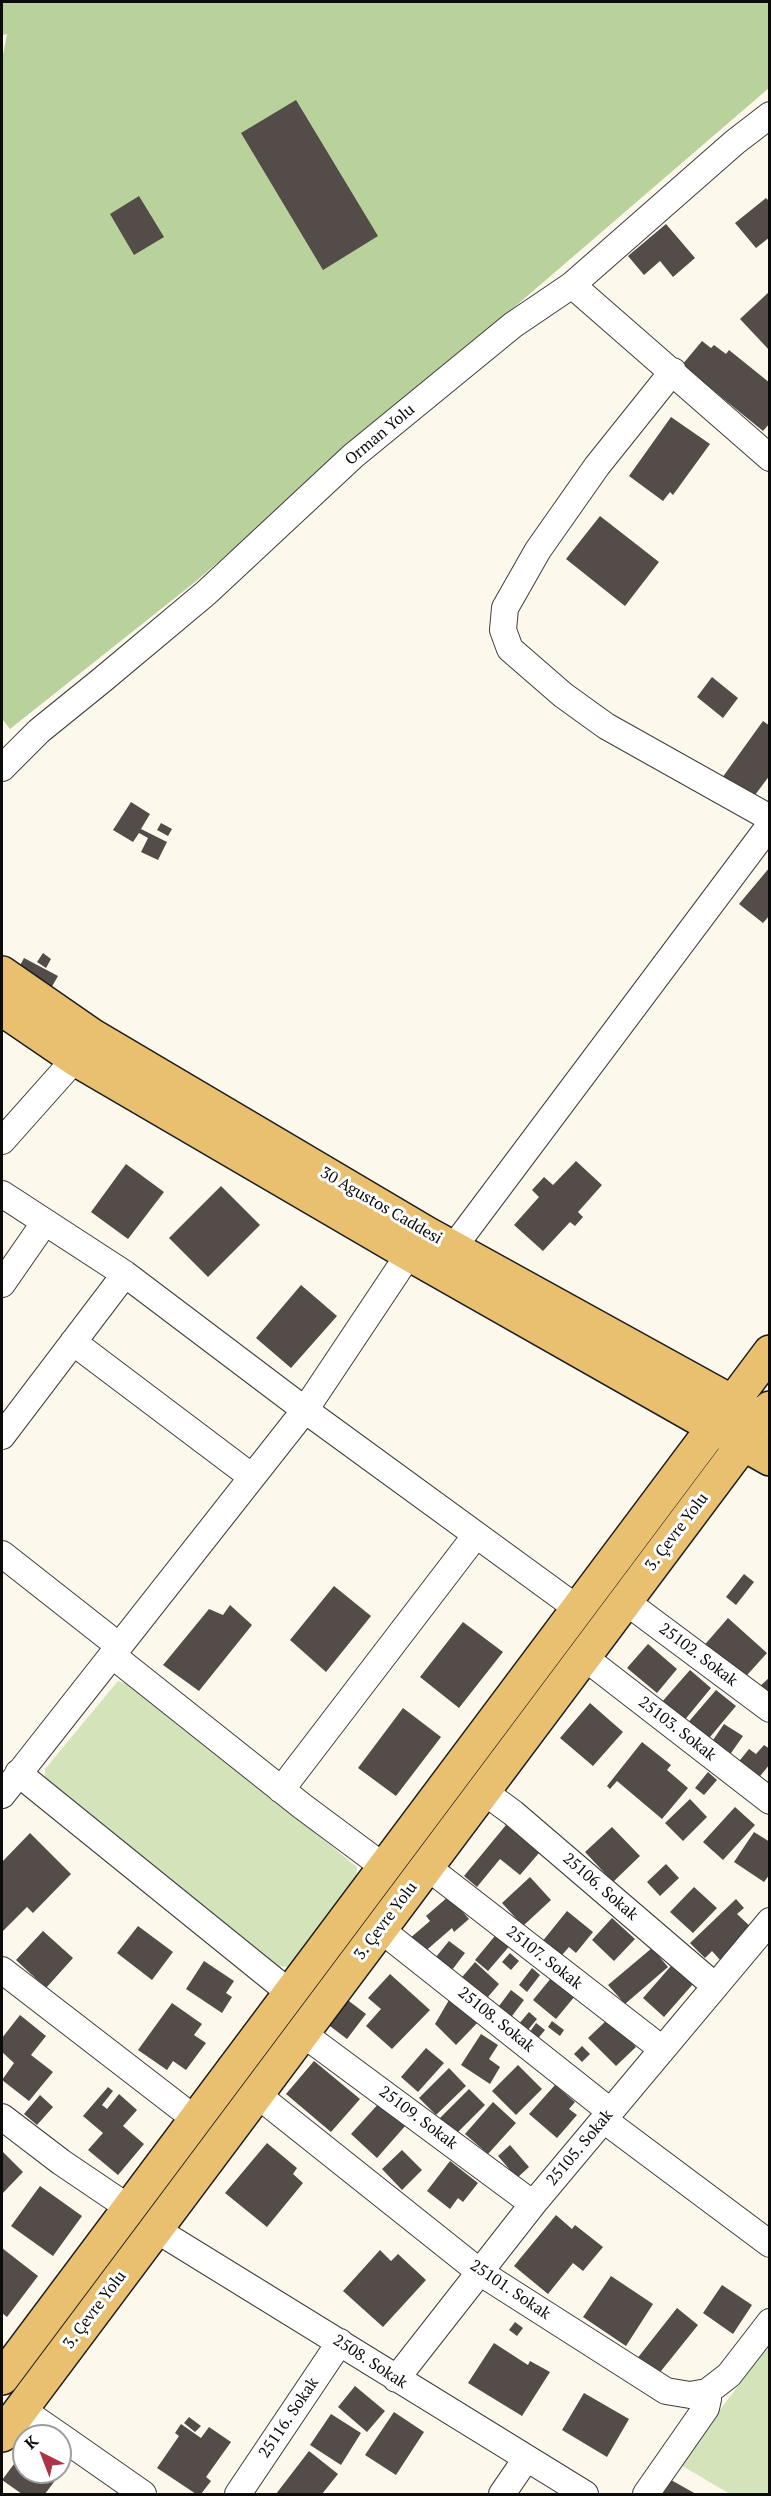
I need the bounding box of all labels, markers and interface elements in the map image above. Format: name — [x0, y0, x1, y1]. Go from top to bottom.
street label: Orman Yolu — [341, 400, 419, 470]
street label: 30 Agustos Caddesi — [317, 1163, 445, 1249]
street label: 3. Çevre Yolu — [642, 1489, 712, 1575]
street label: 25102. Sokak — [655, 1619, 741, 1691]
street label: 25103. Sokak — [634, 1693, 720, 1765]
street label: 25106. Sokak — [559, 1849, 641, 1925]
street label: 3. Çevre Yolu — [351, 1878, 421, 1964]
street label: 25107. Sokak — [502, 1922, 586, 1994]
street label: 25108. Sokak — [454, 1983, 538, 2057]
street label: 25109. Sokak — [375, 2082, 461, 2154]
street label: 25105. Sokak — [543, 2106, 617, 2190]
street label: 25101. Sokak — [466, 2256, 554, 2324]
street label: 3. Çevre Yolu — [60, 2267, 130, 2353]
street label: 2508. Sokak — [329, 2331, 411, 2393]
street label: 25116. Sokak — [255, 2374, 323, 2462]
north arrow — [12, 2424, 72, 2484]
text: K — [20, 2430, 43, 2454]

